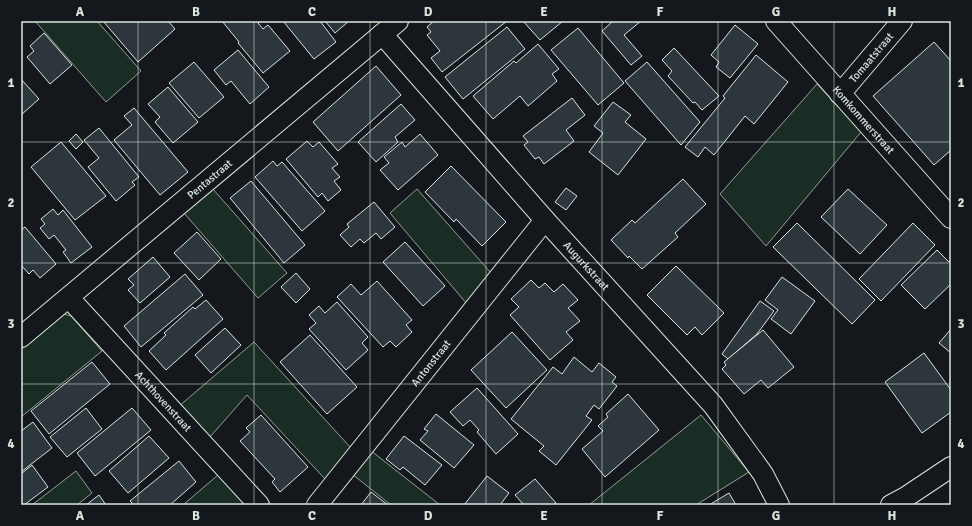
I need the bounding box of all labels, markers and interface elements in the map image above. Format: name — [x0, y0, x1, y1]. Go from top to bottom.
text: A — [76, 4, 85, 20]
text: B — [192, 4, 200, 20]
text: C — [308, 4, 316, 20]
text: D — [424, 4, 433, 20]
text: E — [540, 4, 548, 20]
text: F — [657, 4, 664, 20]
text: G — [772, 4, 780, 20]
text: H — [888, 4, 896, 20]
street label: Tomaatstraat — [846, 30, 896, 85]
text: 1 — [7, 75, 15, 91]
text: 1 — [957, 75, 965, 91]
street label: Komkommerstraat — [830, 83, 897, 156]
street label: Pentastraat — [184, 156, 235, 201]
text: 2 — [7, 195, 15, 211]
text: 2 — [957, 195, 965, 211]
street label: Augurkstraat — [561, 238, 612, 293]
text: 3 — [7, 316, 15, 332]
text: 3 — [957, 316, 965, 332]
street label: Antonstraat — [408, 337, 453, 389]
street label: Achthovenstraat — [133, 368, 195, 434]
text: 4 — [7, 436, 15, 452]
text: 4 — [957, 436, 965, 452]
text: A — [76, 508, 85, 524]
text: B — [192, 508, 200, 524]
text: C — [308, 508, 316, 524]
text: D — [424, 508, 433, 524]
text: E — [540, 508, 548, 524]
text: F — [657, 508, 664, 524]
text: G — [772, 508, 780, 524]
text: H — [888, 508, 896, 524]

